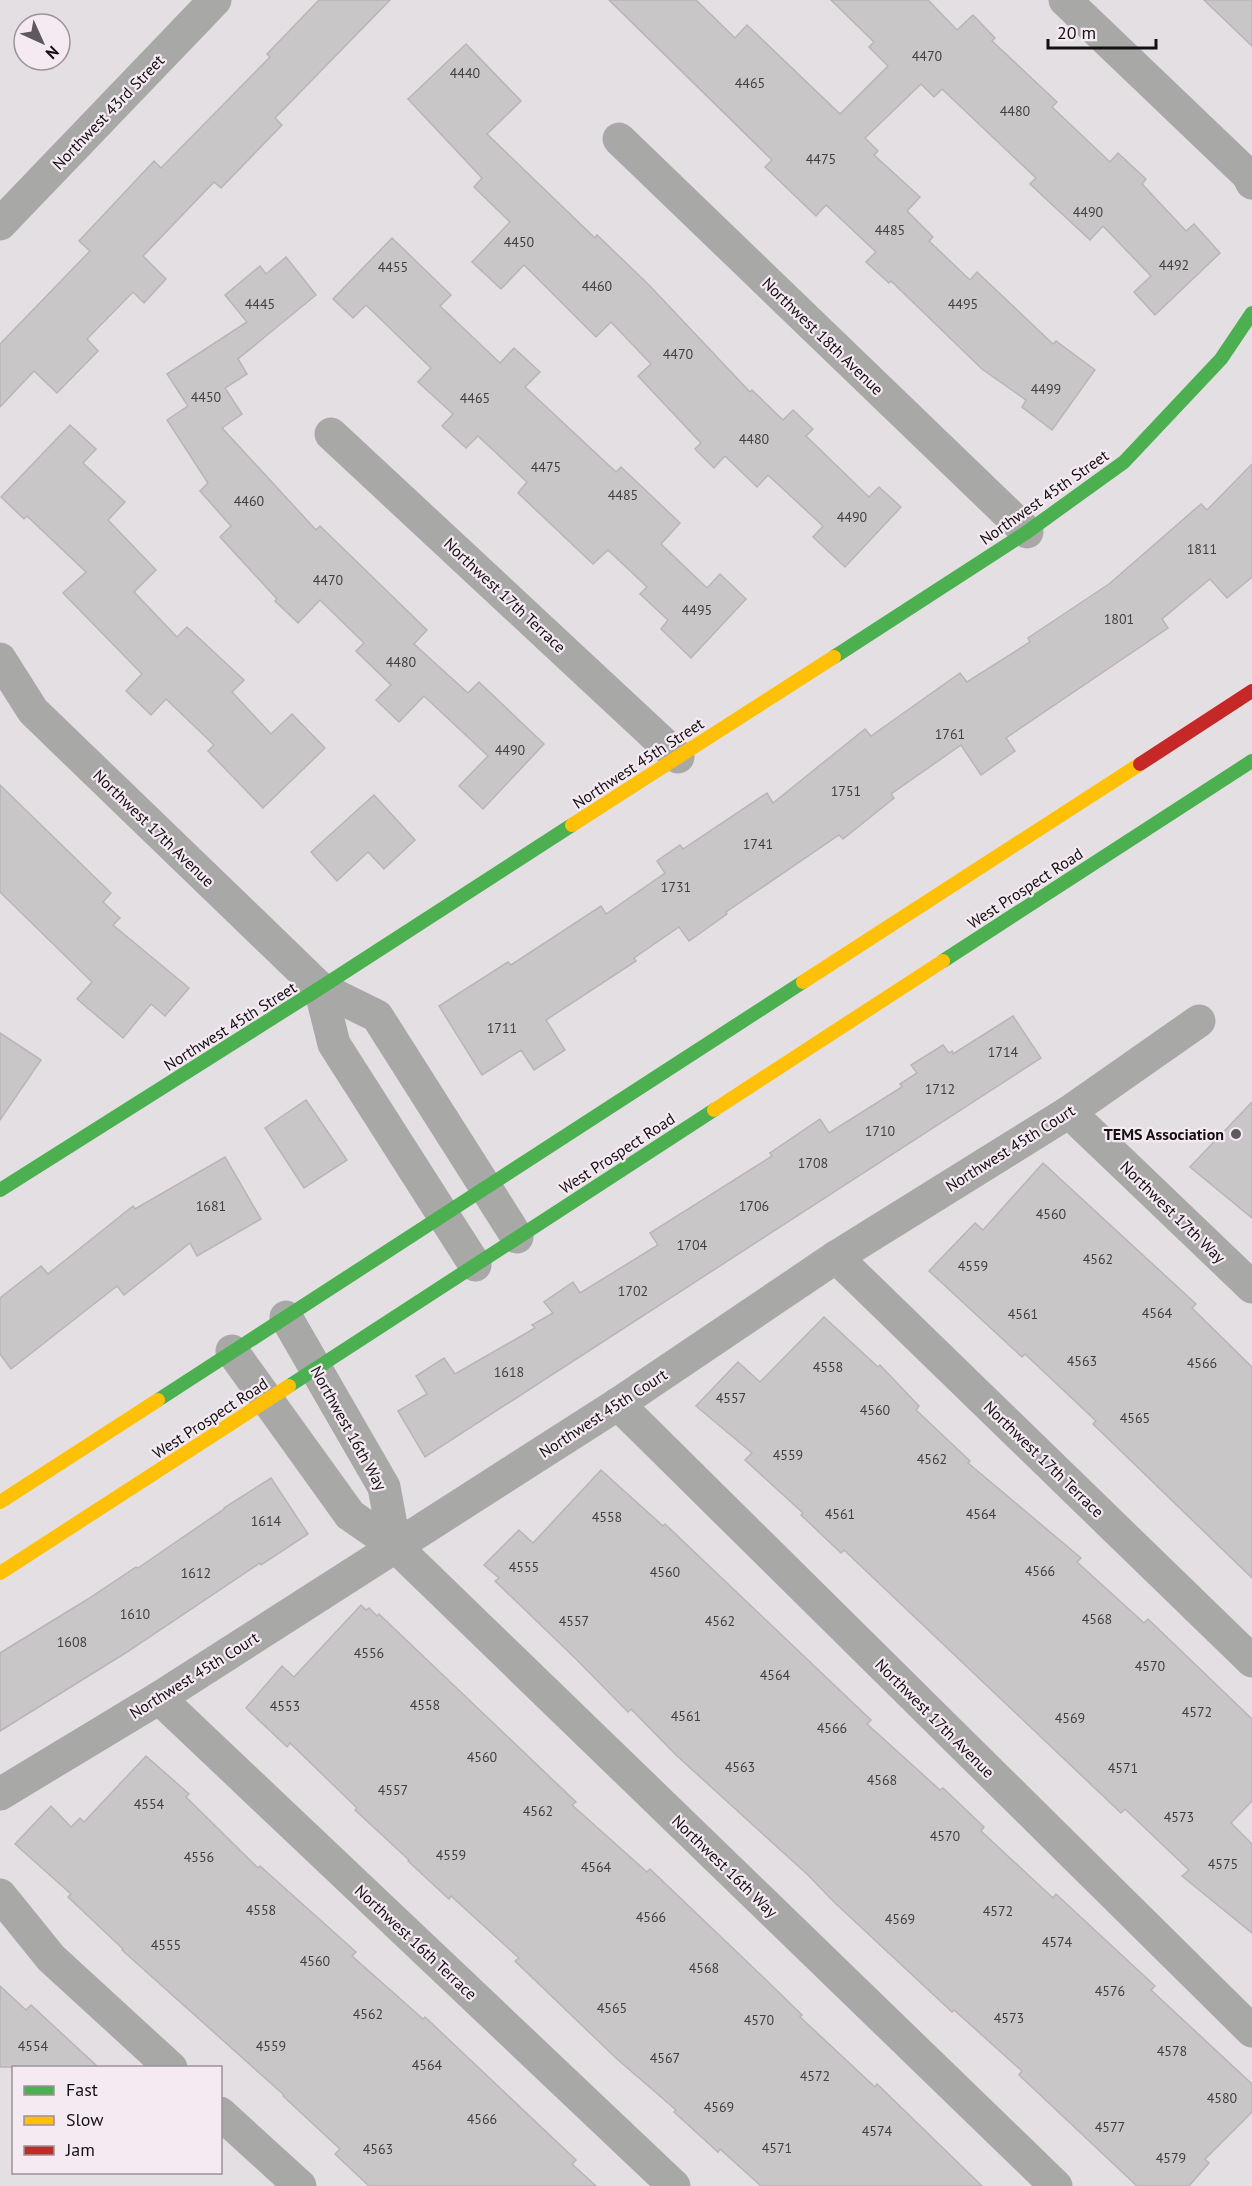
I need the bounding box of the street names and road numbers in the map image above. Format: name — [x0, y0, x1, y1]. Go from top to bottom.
street label: Northwest 43rd Street — [48, 51, 168, 173]
street label: Northwest 18th Avenue — [758, 273, 888, 399]
street label: Northwest 45th Street — [976, 445, 1113, 549]
street label: Northwest 17th Terrace — [440, 533, 570, 657]
street label: Northwest 45th Street — [569, 713, 708, 813]
street label: Northwest 17th Avenue — [89, 765, 219, 891]
street label: West Prospect Road — [964, 843, 1086, 933]
street label: Northwest 45th Street — [160, 977, 300, 1075]
street label: Northwest 45th Court — [942, 1100, 1079, 1196]
street label: West Prospect Road — [556, 1108, 678, 1198]
street label: Northwest 17th Way — [1116, 1157, 1230, 1268]
street label: Northwest 16th Way — [307, 1362, 392, 1494]
street label: Northwest 45th Court — [535, 1364, 671, 1462]
street label: West Prospect Road — [149, 1373, 271, 1463]
street label: Northwest 17th Terrace — [980, 1396, 1108, 1522]
street label: Northwest 45th Court — [126, 1627, 263, 1723]
street label: Northwest 17th Avenue — [871, 1654, 999, 1782]
street label: Northwest 16th Way — [668, 1810, 782, 1922]
street label: Northwest 16th Terrace — [351, 1880, 481, 2004]

